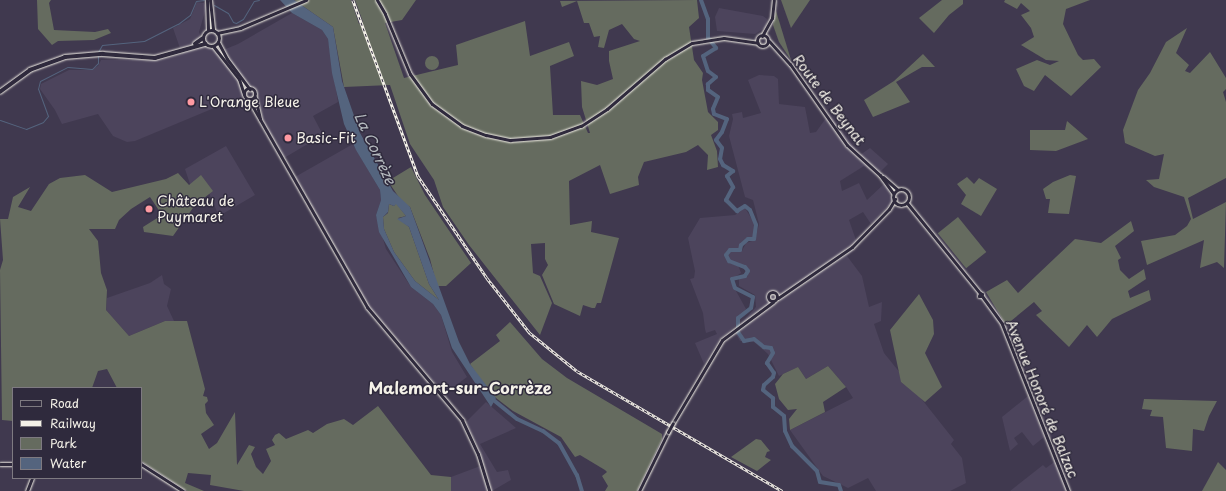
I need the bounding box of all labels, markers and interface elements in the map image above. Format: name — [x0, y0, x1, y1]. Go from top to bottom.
street label: Route de Beynat — [789, 51, 869, 149]
place label: L'Orange Bleue — [199, 94, 300, 110]
marker: L'Orange Bleue — [186, 97, 196, 107]
water label: La Corrèze — [351, 109, 401, 187]
place label: Basic-Fit — [296, 130, 356, 146]
marker: Basic-Fit — [283, 133, 293, 143]
place label: Château de Puymaret — [157, 193, 234, 226]
marker: Château de Puymaret — [144, 204, 154, 214]
street label: Avenue Honoré de Balzac — [1002, 317, 1082, 481]
district label: Malemort-sur-Corrèze — [368, 377, 552, 397]
legend — [12, 387, 142, 479]
text: Road — [50, 394, 79, 412]
text: Railway — [50, 414, 96, 432]
text: Park — [50, 434, 77, 452]
text: Water — [50, 454, 86, 472]

